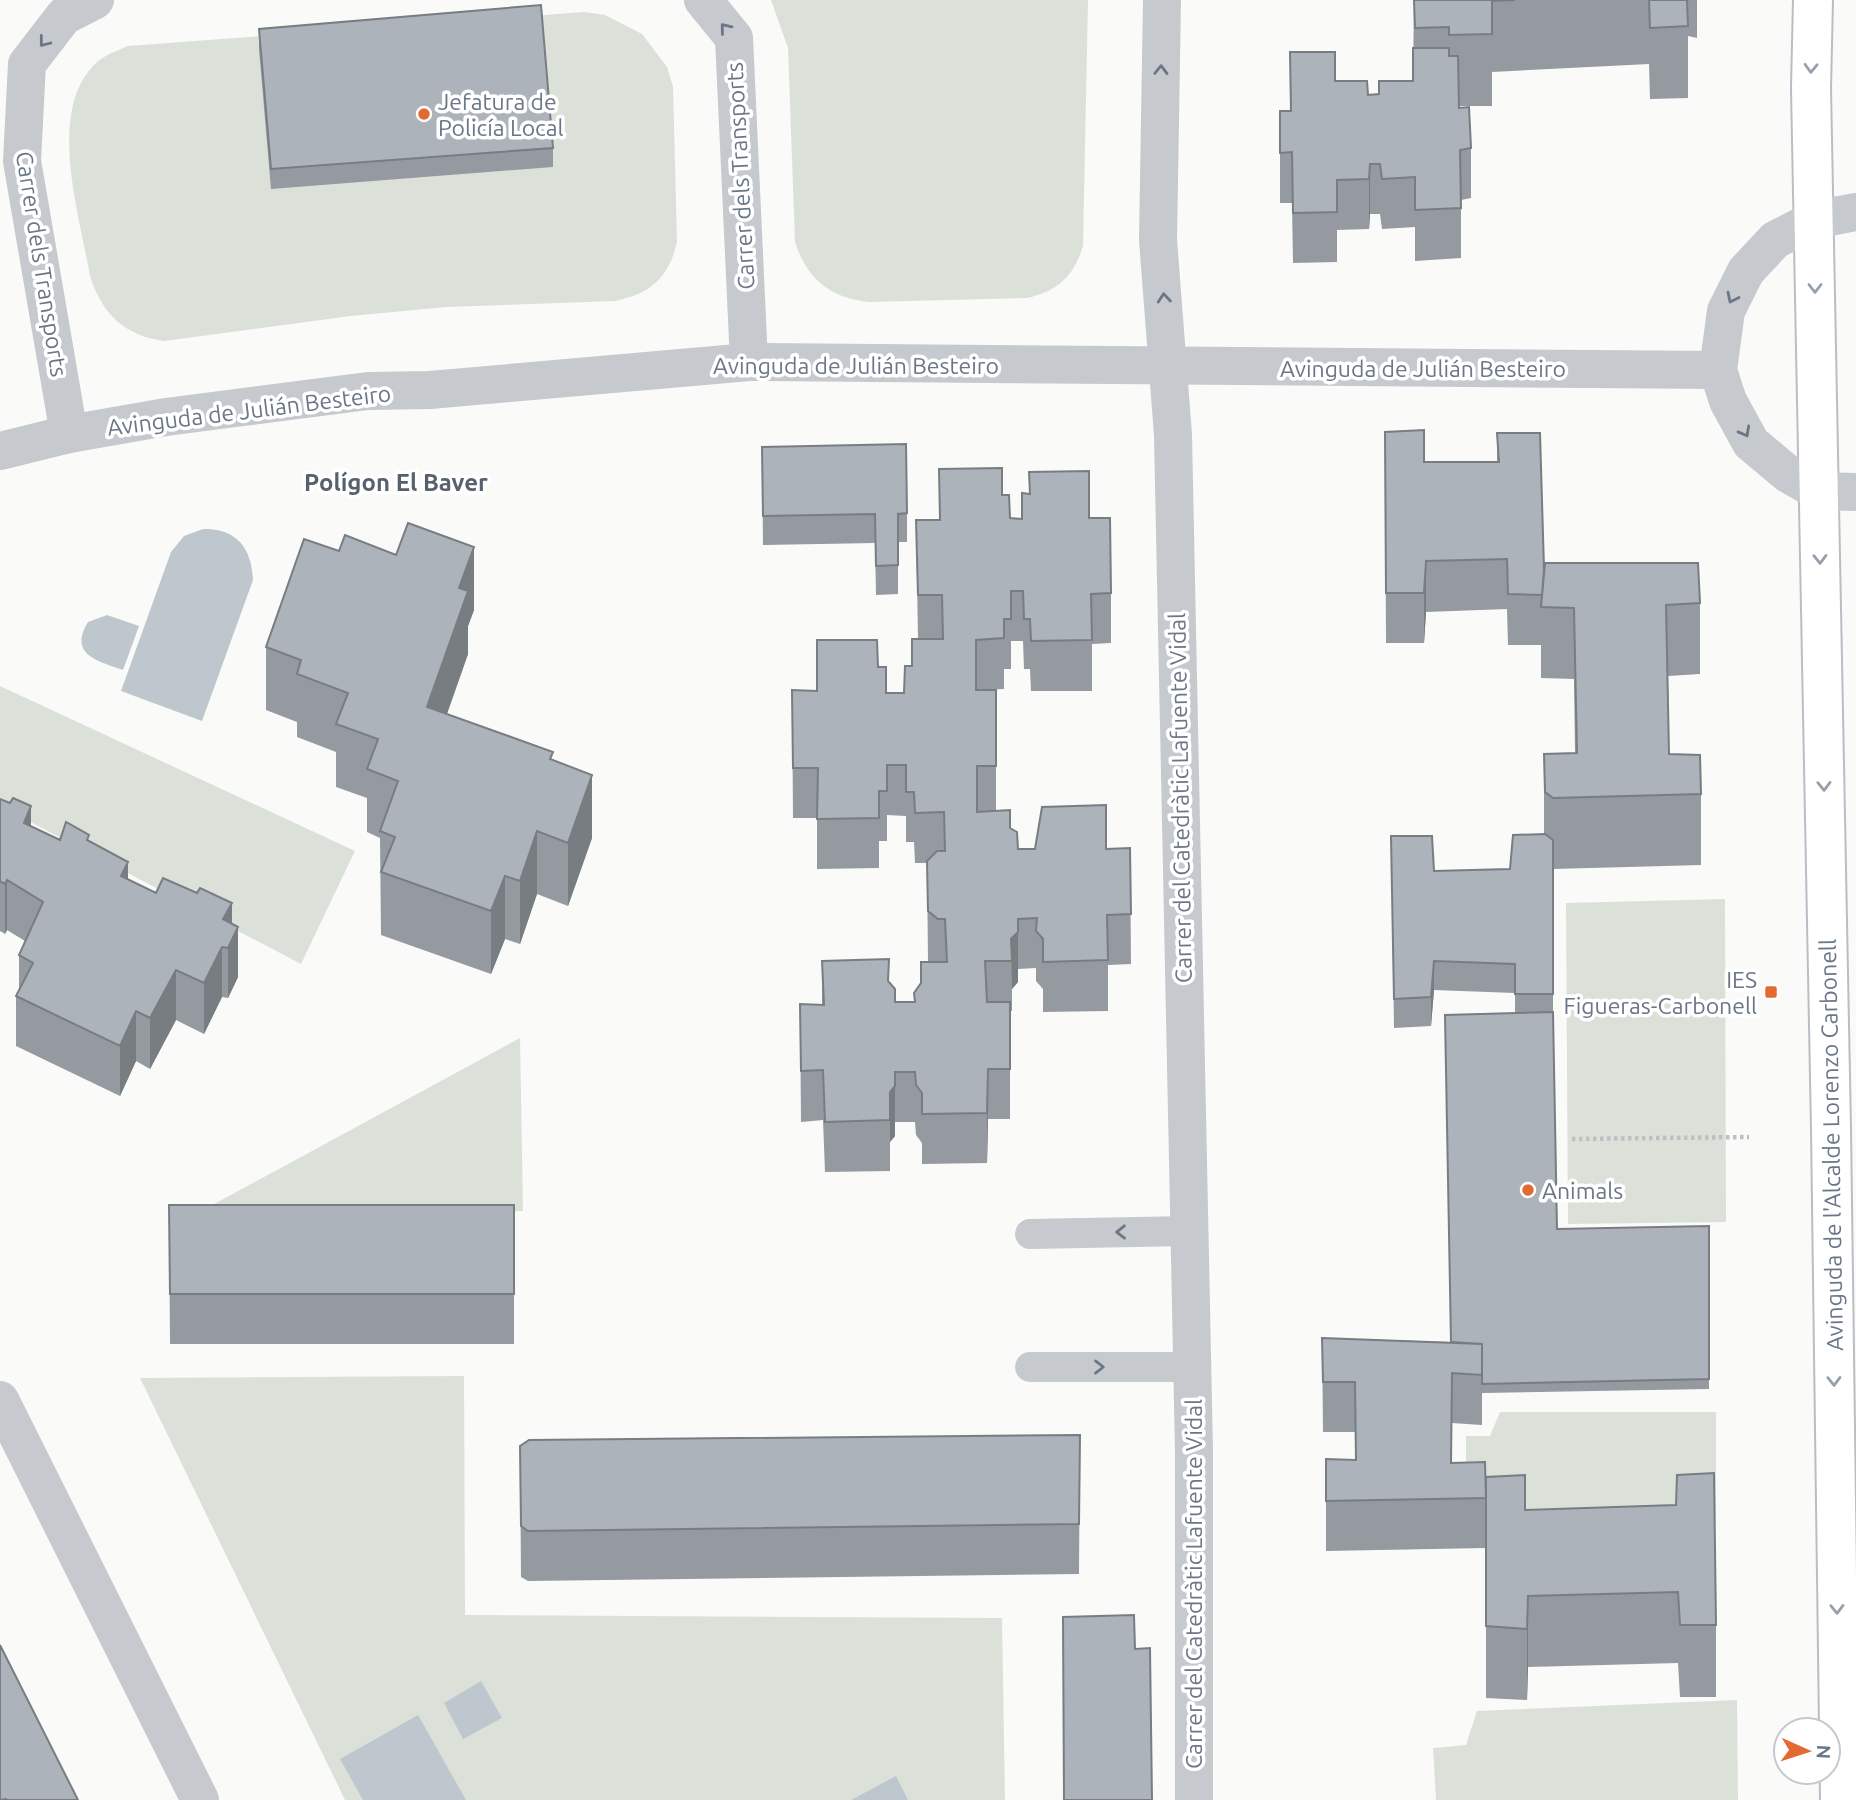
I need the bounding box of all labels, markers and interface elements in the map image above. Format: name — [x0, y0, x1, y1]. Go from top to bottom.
one-way arrow — [721, 23, 734, 36]
one-way arrow — [39, 34, 52, 47]
street label: Carrer dels Transports — [722, 62, 758, 290]
one-way arrow — [1804, 63, 1819, 74]
one-way arrow — [1153, 65, 1168, 76]
place label: Jefatura de Policía Local — [438, 89, 564, 140]
marker: Jefatura de Policía Local — [416, 106, 432, 122]
street label: Carrer dels Transports — [12, 150, 72, 378]
one-way arrow — [1807, 283, 1823, 294]
one-way arrow — [1727, 291, 1741, 303]
one-way arrow — [1156, 292, 1171, 303]
street label: Avinguda de Julián Besteiro — [713, 353, 999, 378]
street label: Avinguda de Julián Besteiro — [1280, 356, 1566, 381]
street label: Avinguda de Julián Besteiro — [106, 380, 392, 440]
one-way arrow — [1737, 425, 1750, 438]
district label: Polígon El Baver — [304, 469, 488, 496]
one-way arrow — [1812, 554, 1828, 565]
street label: Carrer del Catedràtic Lafuente Vidal — [1164, 613, 1196, 983]
one-way arrow — [1817, 781, 1832, 792]
street label: Avinguda de l'Alcalde Lorenzo Carbonell — [1815, 939, 1847, 1351]
place label: IES Figueras-Carbonell — [1564, 967, 1757, 1018]
marker: IES Figueras-Carbonell — [1763, 984, 1779, 1000]
place label: Animals — [1542, 1178, 1623, 1203]
marker: Animals — [1520, 1182, 1536, 1198]
one-way arrow — [1115, 1225, 1126, 1240]
one-way arrow — [1094, 1359, 1104, 1375]
one-way arrow — [1827, 1376, 1842, 1387]
street label: Carrer del Catedràtic Lafuente Vidal — [1181, 1399, 1206, 1769]
one-way arrow — [1829, 1604, 1845, 1615]
north arrow — [1772, 1716, 1842, 1786]
text: N — [1813, 1744, 1835, 1760]

